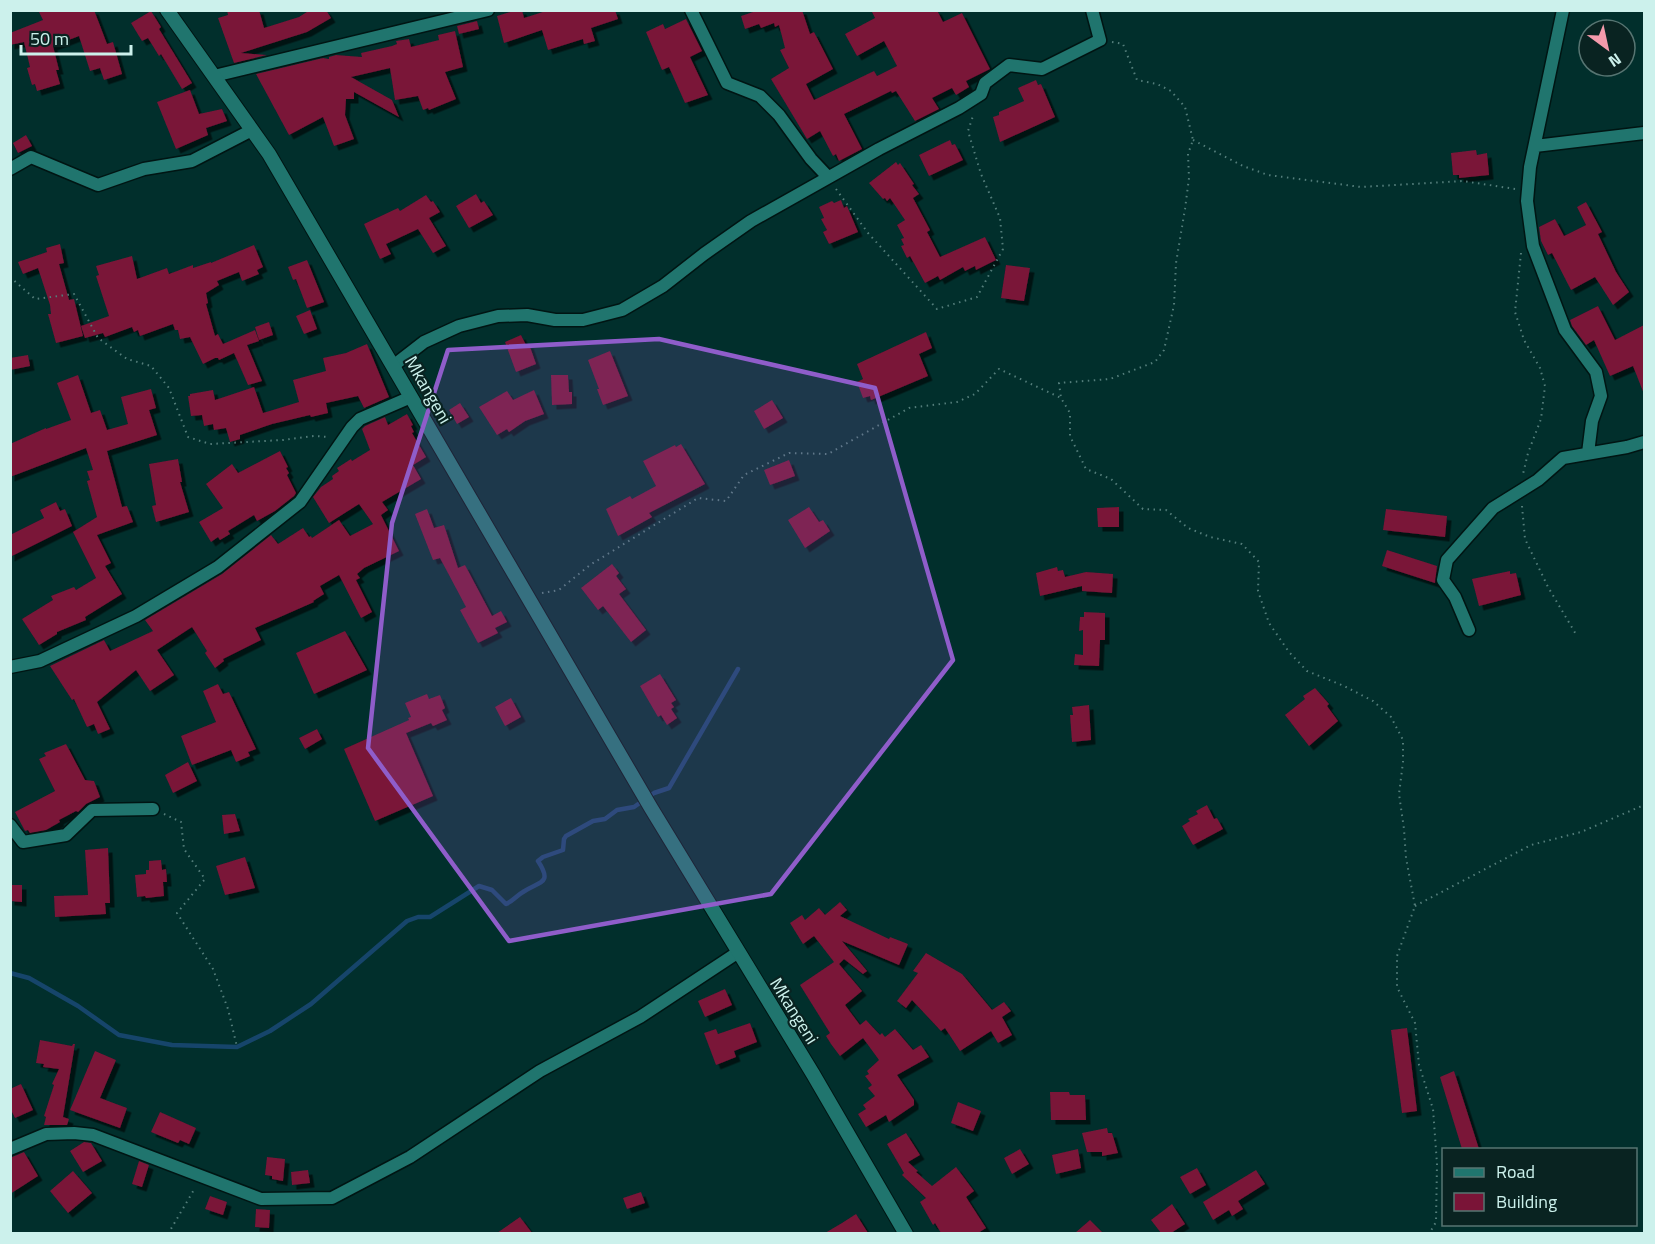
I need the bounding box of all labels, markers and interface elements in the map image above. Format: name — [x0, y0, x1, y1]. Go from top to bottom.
scale bar — [21, 18, 130, 56]
north arrow — [1577, 18, 1637, 78]
text: 50 m — [30, 25, 69, 52]
text: N — [1604, 47, 1626, 74]
street label: Mkangeni — [398, 351, 459, 429]
street label: Mkangeni — [763, 972, 826, 1049]
legend — [1442, 1148, 1637, 1226]
text: Road — [1496, 1158, 1535, 1185]
text: Building — [1496, 1188, 1557, 1215]

